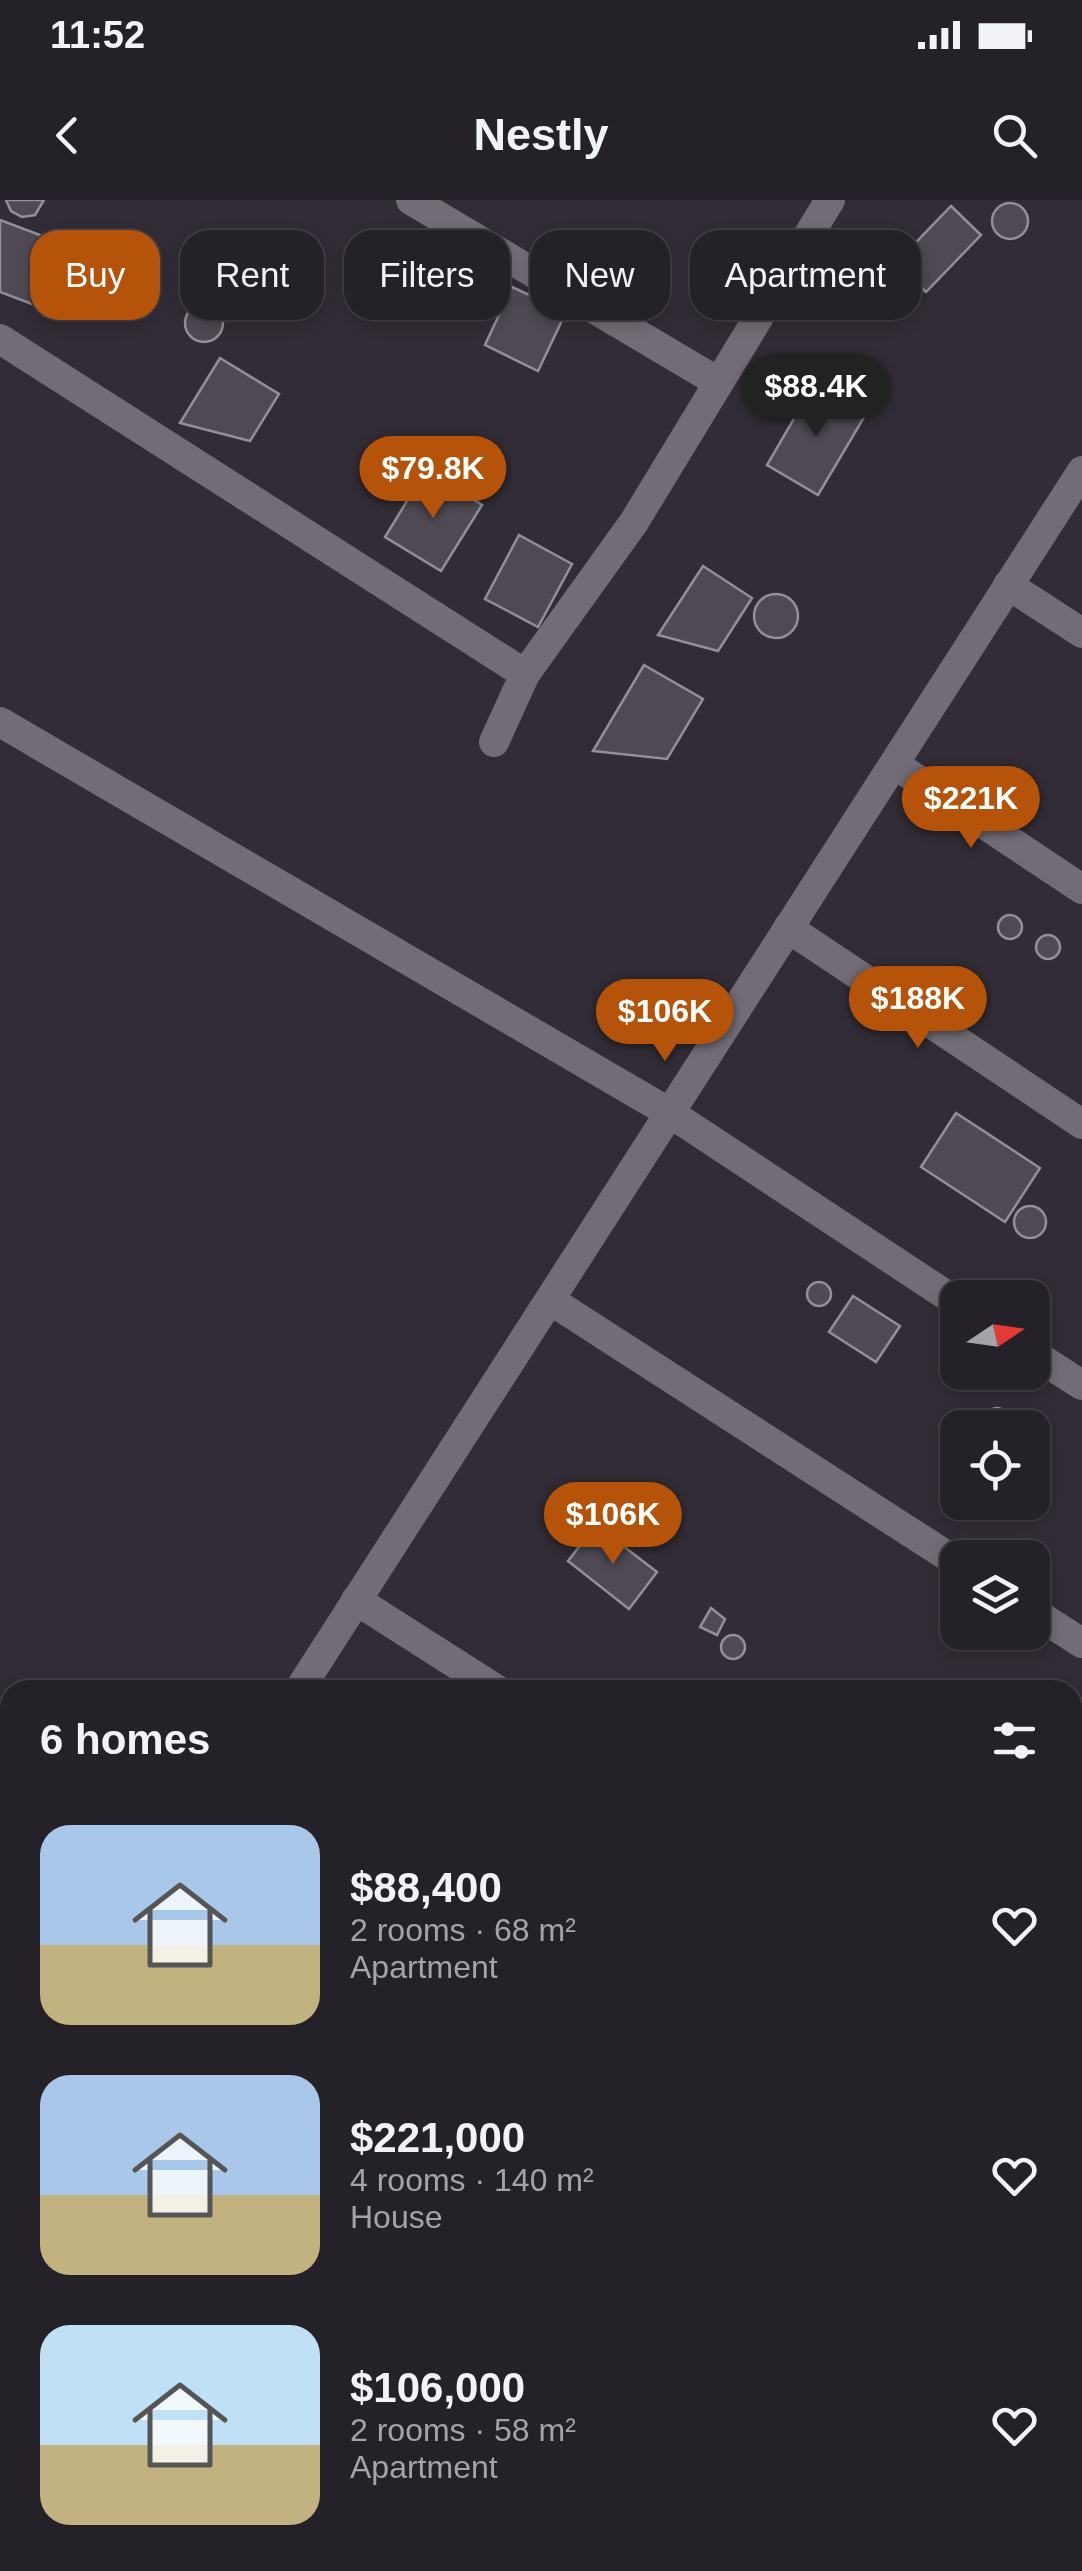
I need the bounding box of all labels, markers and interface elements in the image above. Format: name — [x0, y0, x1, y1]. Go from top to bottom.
text: 11:52 — [50, 14, 145, 56]
icon: back — [40, 108, 95, 163]
icon: search — [987, 108, 1042, 163]
text: Nestly — [473, 109, 609, 160]
chip: Buy — [30, 230, 160, 320]
chip: Rent — [180, 230, 324, 320]
chip: Filters — [344, 230, 510, 320]
chip: New — [530, 230, 670, 320]
chip: Apartment — [690, 230, 921, 320]
pin: $88.4K — [735, 354, 897, 439]
text: $88.4K — [764, 368, 868, 404]
pin: $79.8K — [352, 436, 514, 521]
text: $79.8K — [381, 450, 485, 486]
pin: $221K — [901, 766, 1041, 851]
text: $221K — [924, 780, 1018, 816]
pin: $188K — [848, 966, 988, 1051]
pin: $106K — [595, 979, 735, 1064]
text: $188K — [871, 980, 965, 1016]
text: $106K — [618, 993, 712, 1029]
north arrow — [940, 1280, 1050, 1390]
map controls — [940, 1280, 1050, 1650]
button: locate — [940, 1410, 1050, 1520]
pin: $106K — [543, 1482, 683, 1567]
text: $106K — [566, 1496, 660, 1532]
button: layers — [940, 1540, 1050, 1650]
icon: filters — [987, 1713, 1042, 1768]
text: 6 homes — [40, 1716, 210, 1763]
text: $88,400 — [350, 1864, 502, 1911]
icon: home — [120, 1865, 240, 1985]
icon: heart — [987, 1898, 1042, 1953]
text: 2 rooms · 68 m² — [350, 1912, 576, 1948]
text: Apartment — [350, 1949, 498, 1985]
text: $221,000 — [350, 2114, 525, 2161]
icon: home — [120, 2115, 240, 2235]
icon: heart — [987, 2148, 1042, 2203]
text: 4 rooms · 140 m² — [350, 2162, 594, 2198]
text: House — [350, 2199, 443, 2235]
text: $106,000 — [350, 2364, 525, 2411]
icon: home — [120, 2365, 240, 2485]
icon: heart — [987, 2398, 1042, 2453]
text: 2 rooms · 58 m² — [350, 2412, 576, 2448]
text: Apartment — [350, 2449, 498, 2485]

